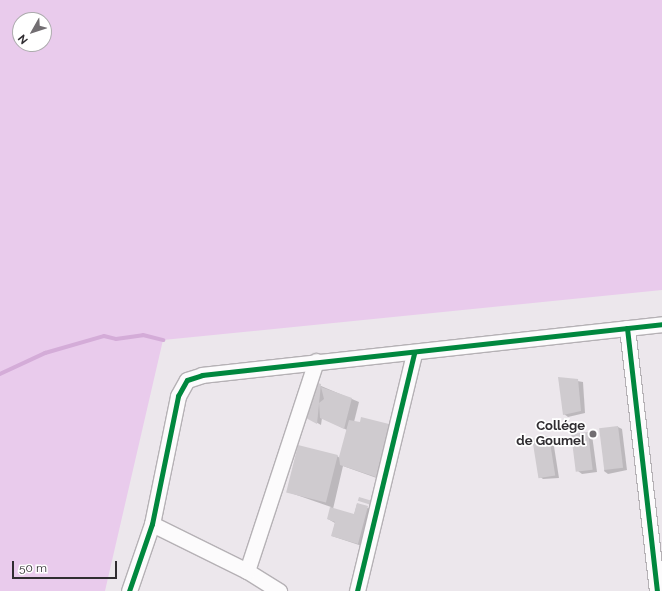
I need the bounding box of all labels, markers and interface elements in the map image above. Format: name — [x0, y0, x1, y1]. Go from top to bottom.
north arrow — [12, 12, 52, 52]
text: N — [15, 32, 31, 47]
place label: Collége de Goumel — [516, 419, 585, 450]
marker: Collége de Goumel — [588, 429, 598, 439]
scale bar — [14, 553, 119, 579]
text: 50 m — [19, 561, 47, 575]

